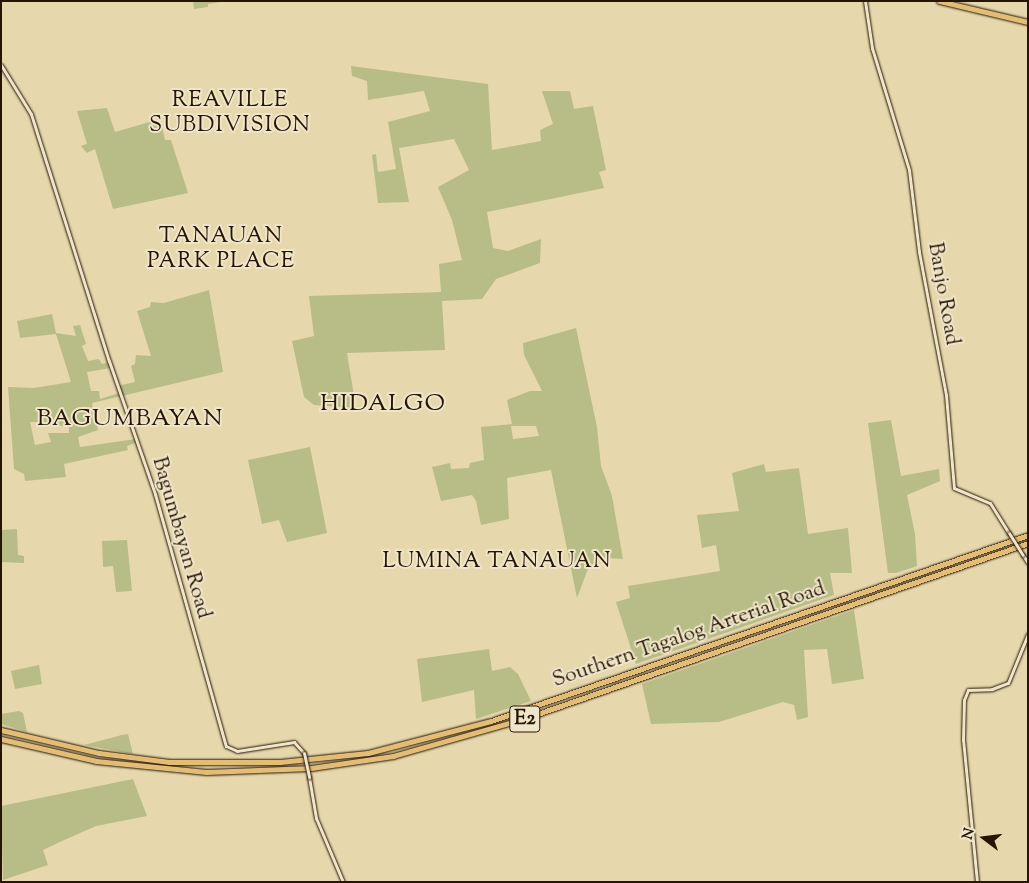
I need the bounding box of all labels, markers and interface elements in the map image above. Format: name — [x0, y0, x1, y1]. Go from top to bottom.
district label: REAVILLE SUBDIVISION — [148, 88, 312, 140]
district label: TANAUAN PARK PLACE — [146, 224, 296, 276]
street label: Banjo Road — [922, 241, 964, 347]
district label: HIDALGO — [319, 391, 447, 419]
district label: BAGUMBAYAN — [35, 406, 225, 434]
street label: Bagumbayan Road — [146, 454, 216, 622]
district label: LUMINA TANAUAN — [381, 550, 613, 576]
street label: Southern Tagalog Arterial Road — [549, 576, 829, 694]
road number: E2 — [509, 702, 541, 736]
north arrow — [959, 813, 1009, 863]
text: N — [958, 826, 981, 842]

